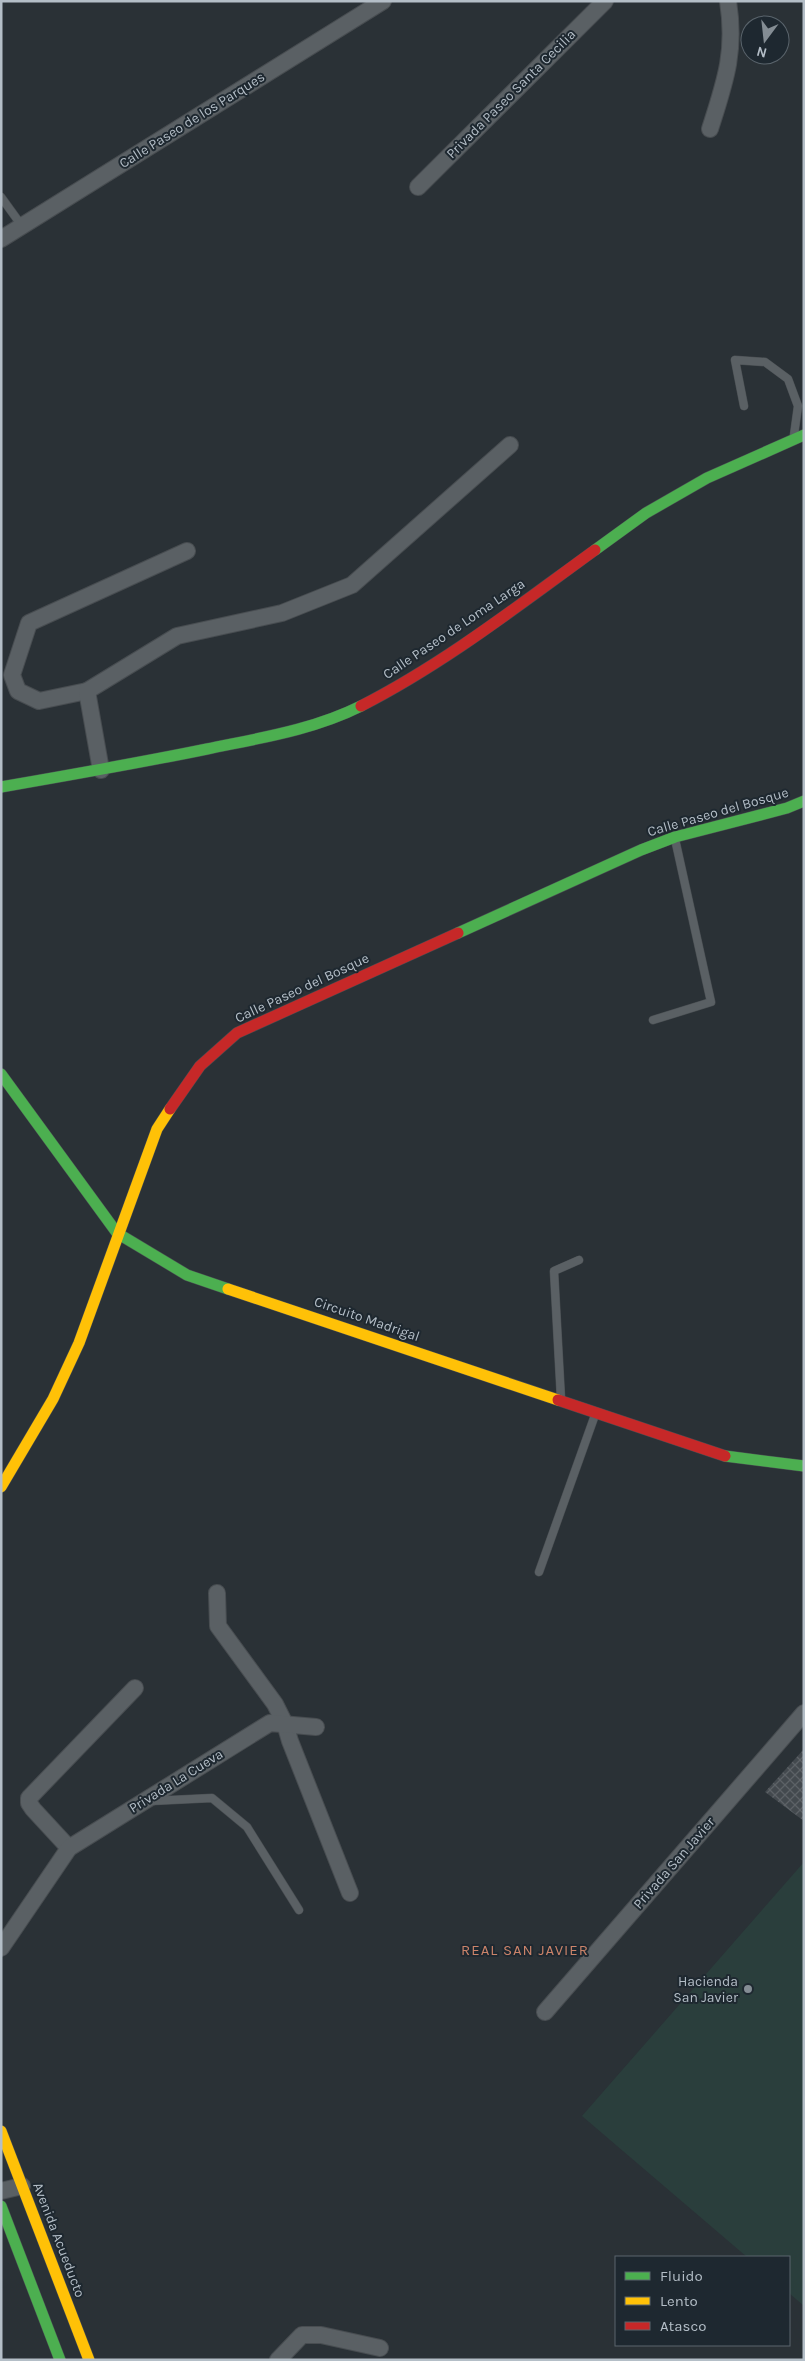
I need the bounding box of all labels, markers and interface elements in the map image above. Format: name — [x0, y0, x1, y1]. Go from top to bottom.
north arrow — [740, 15, 790, 65]
street label: Privada Paseo Santa Cecilia — [443, 26, 579, 162]
text: N — [755, 43, 769, 62]
street label: Calle Paseo de los Parques — [116, 68, 268, 172]
street label: Calle Paseo de Loma Larga — [380, 575, 528, 683]
street label: Calle Paseo del Bosque — [646, 784, 790, 840]
street label: Calle Paseo del Bosque — [232, 949, 372, 1027]
street label: Circuito Madrigal — [312, 1293, 422, 1345]
street label: Privada La Cueva — [126, 1745, 226, 1817]
street label: Privada San Javier — [630, 1813, 719, 1912]
district label: REAL SAN JAVIER — [461, 1941, 589, 1959]
place label: Hacienda San Javier — [673, 1973, 739, 2006]
marker: Hacienda San Javier — [742, 1983, 754, 1995]
street label: Avenida Acueducto — [29, 2180, 89, 2300]
legend — [615, 2256, 790, 2346]
text: Fluido — [660, 2267, 703, 2285]
text: Lento — [660, 2292, 698, 2310]
text: Atasco — [660, 2317, 706, 2335]

